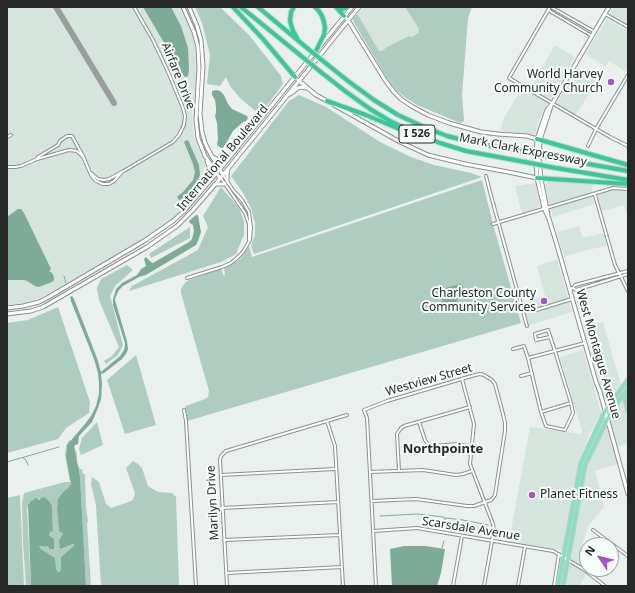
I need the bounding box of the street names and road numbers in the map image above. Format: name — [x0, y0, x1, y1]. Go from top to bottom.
street label: Airfare Drive — [158, 40, 198, 112]
street label: International Boulevard — [174, 102, 272, 214]
road number: I 526 — [399, 125, 435, 143]
street label: Mark Clark Expressway — [458, 131, 588, 169]
street label: West Montague Avenue — [573, 287, 623, 421]
street label: Westview Street — [384, 361, 474, 399]
street label: Marilyn Drive — [204, 465, 222, 541]
street label: Scarsdale Avenue — [421, 514, 521, 544]

